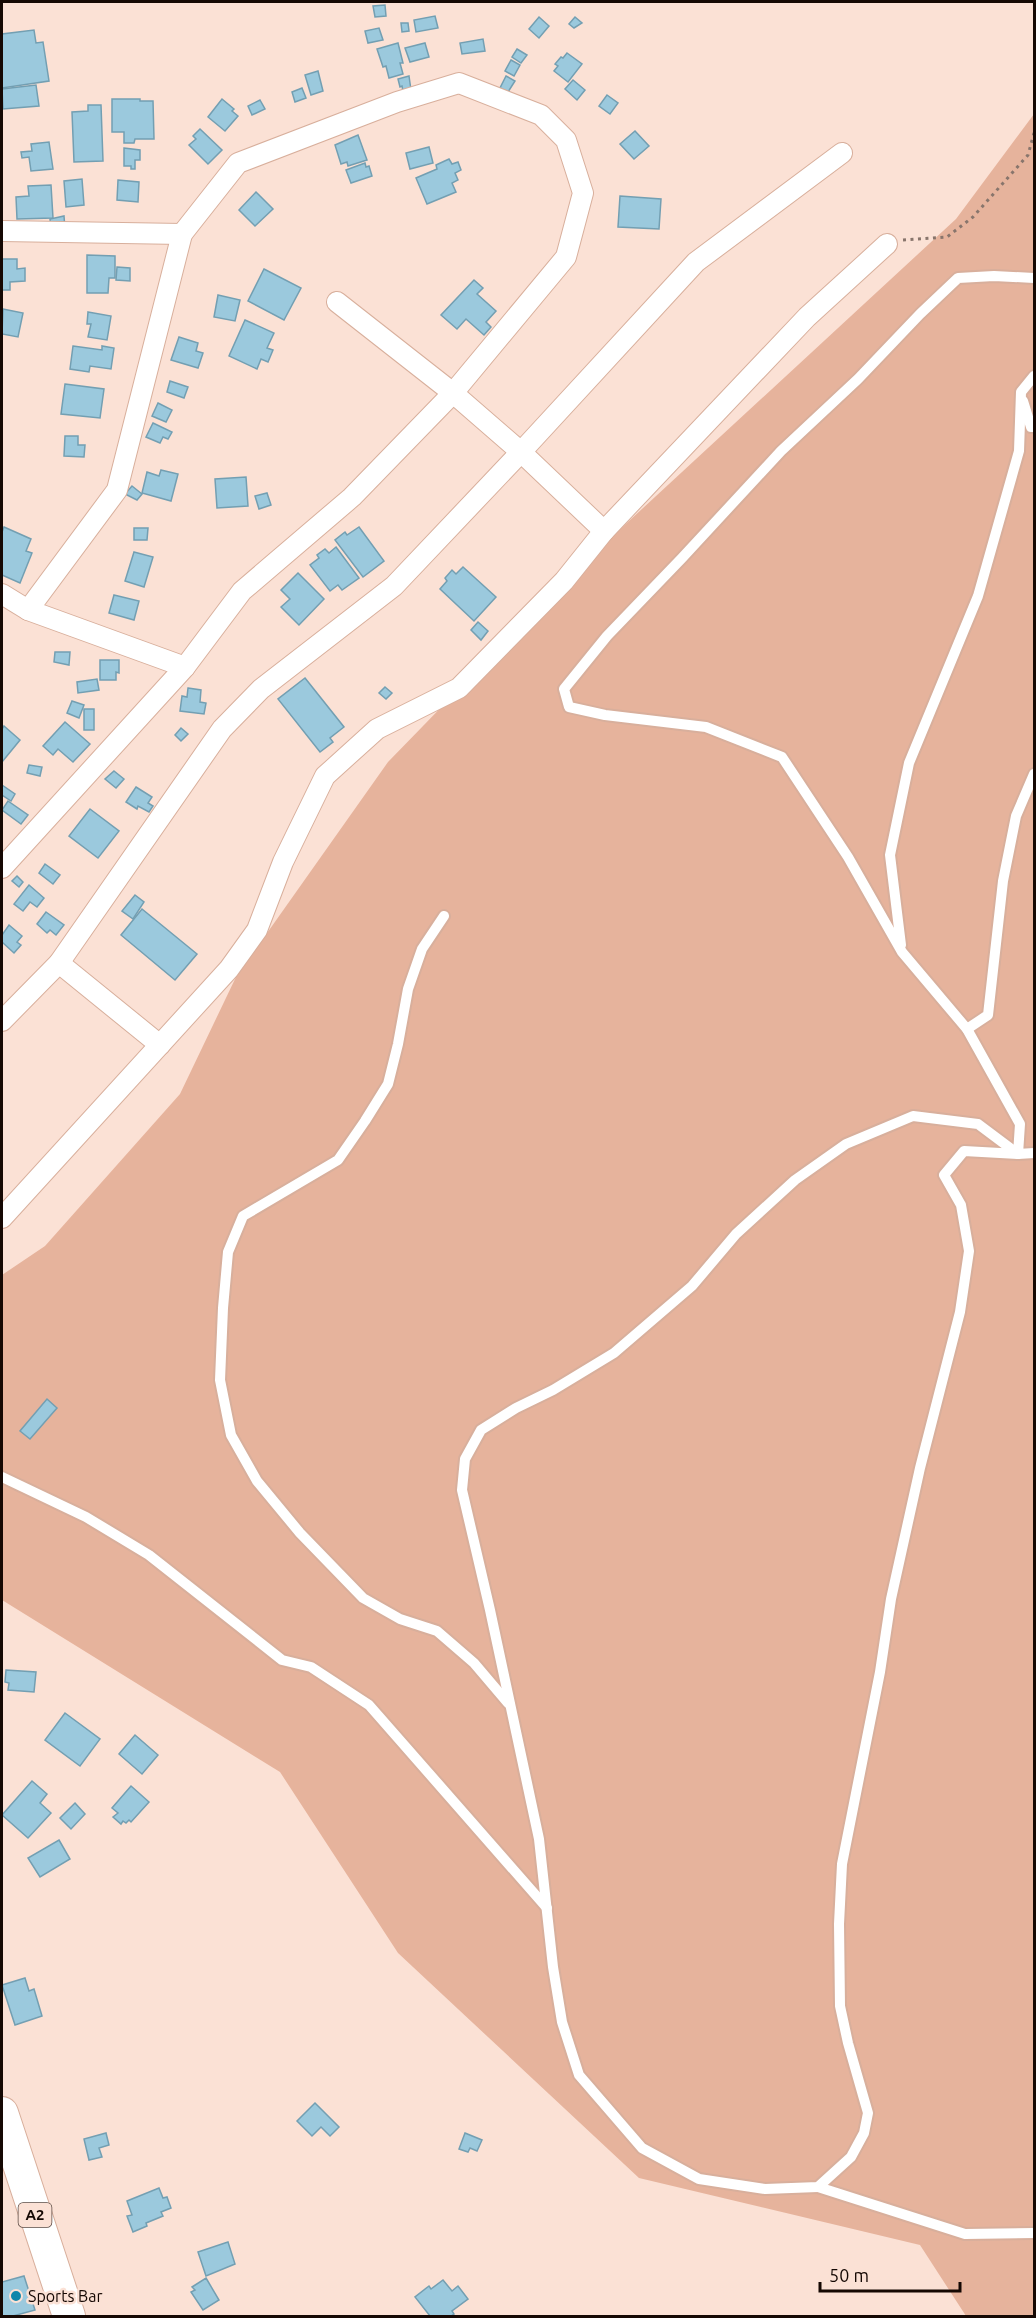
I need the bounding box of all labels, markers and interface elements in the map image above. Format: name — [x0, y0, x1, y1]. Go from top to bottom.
road number: A2 — [18, 2203, 51, 2227]
scale bar — [820, 2255, 960, 2293]
text: 50 m — [829, 2265, 869, 2285]
place label: Sports Bar — [28, 2287, 103, 2305]
marker: Sports Bar — [9, 2289, 23, 2303]

